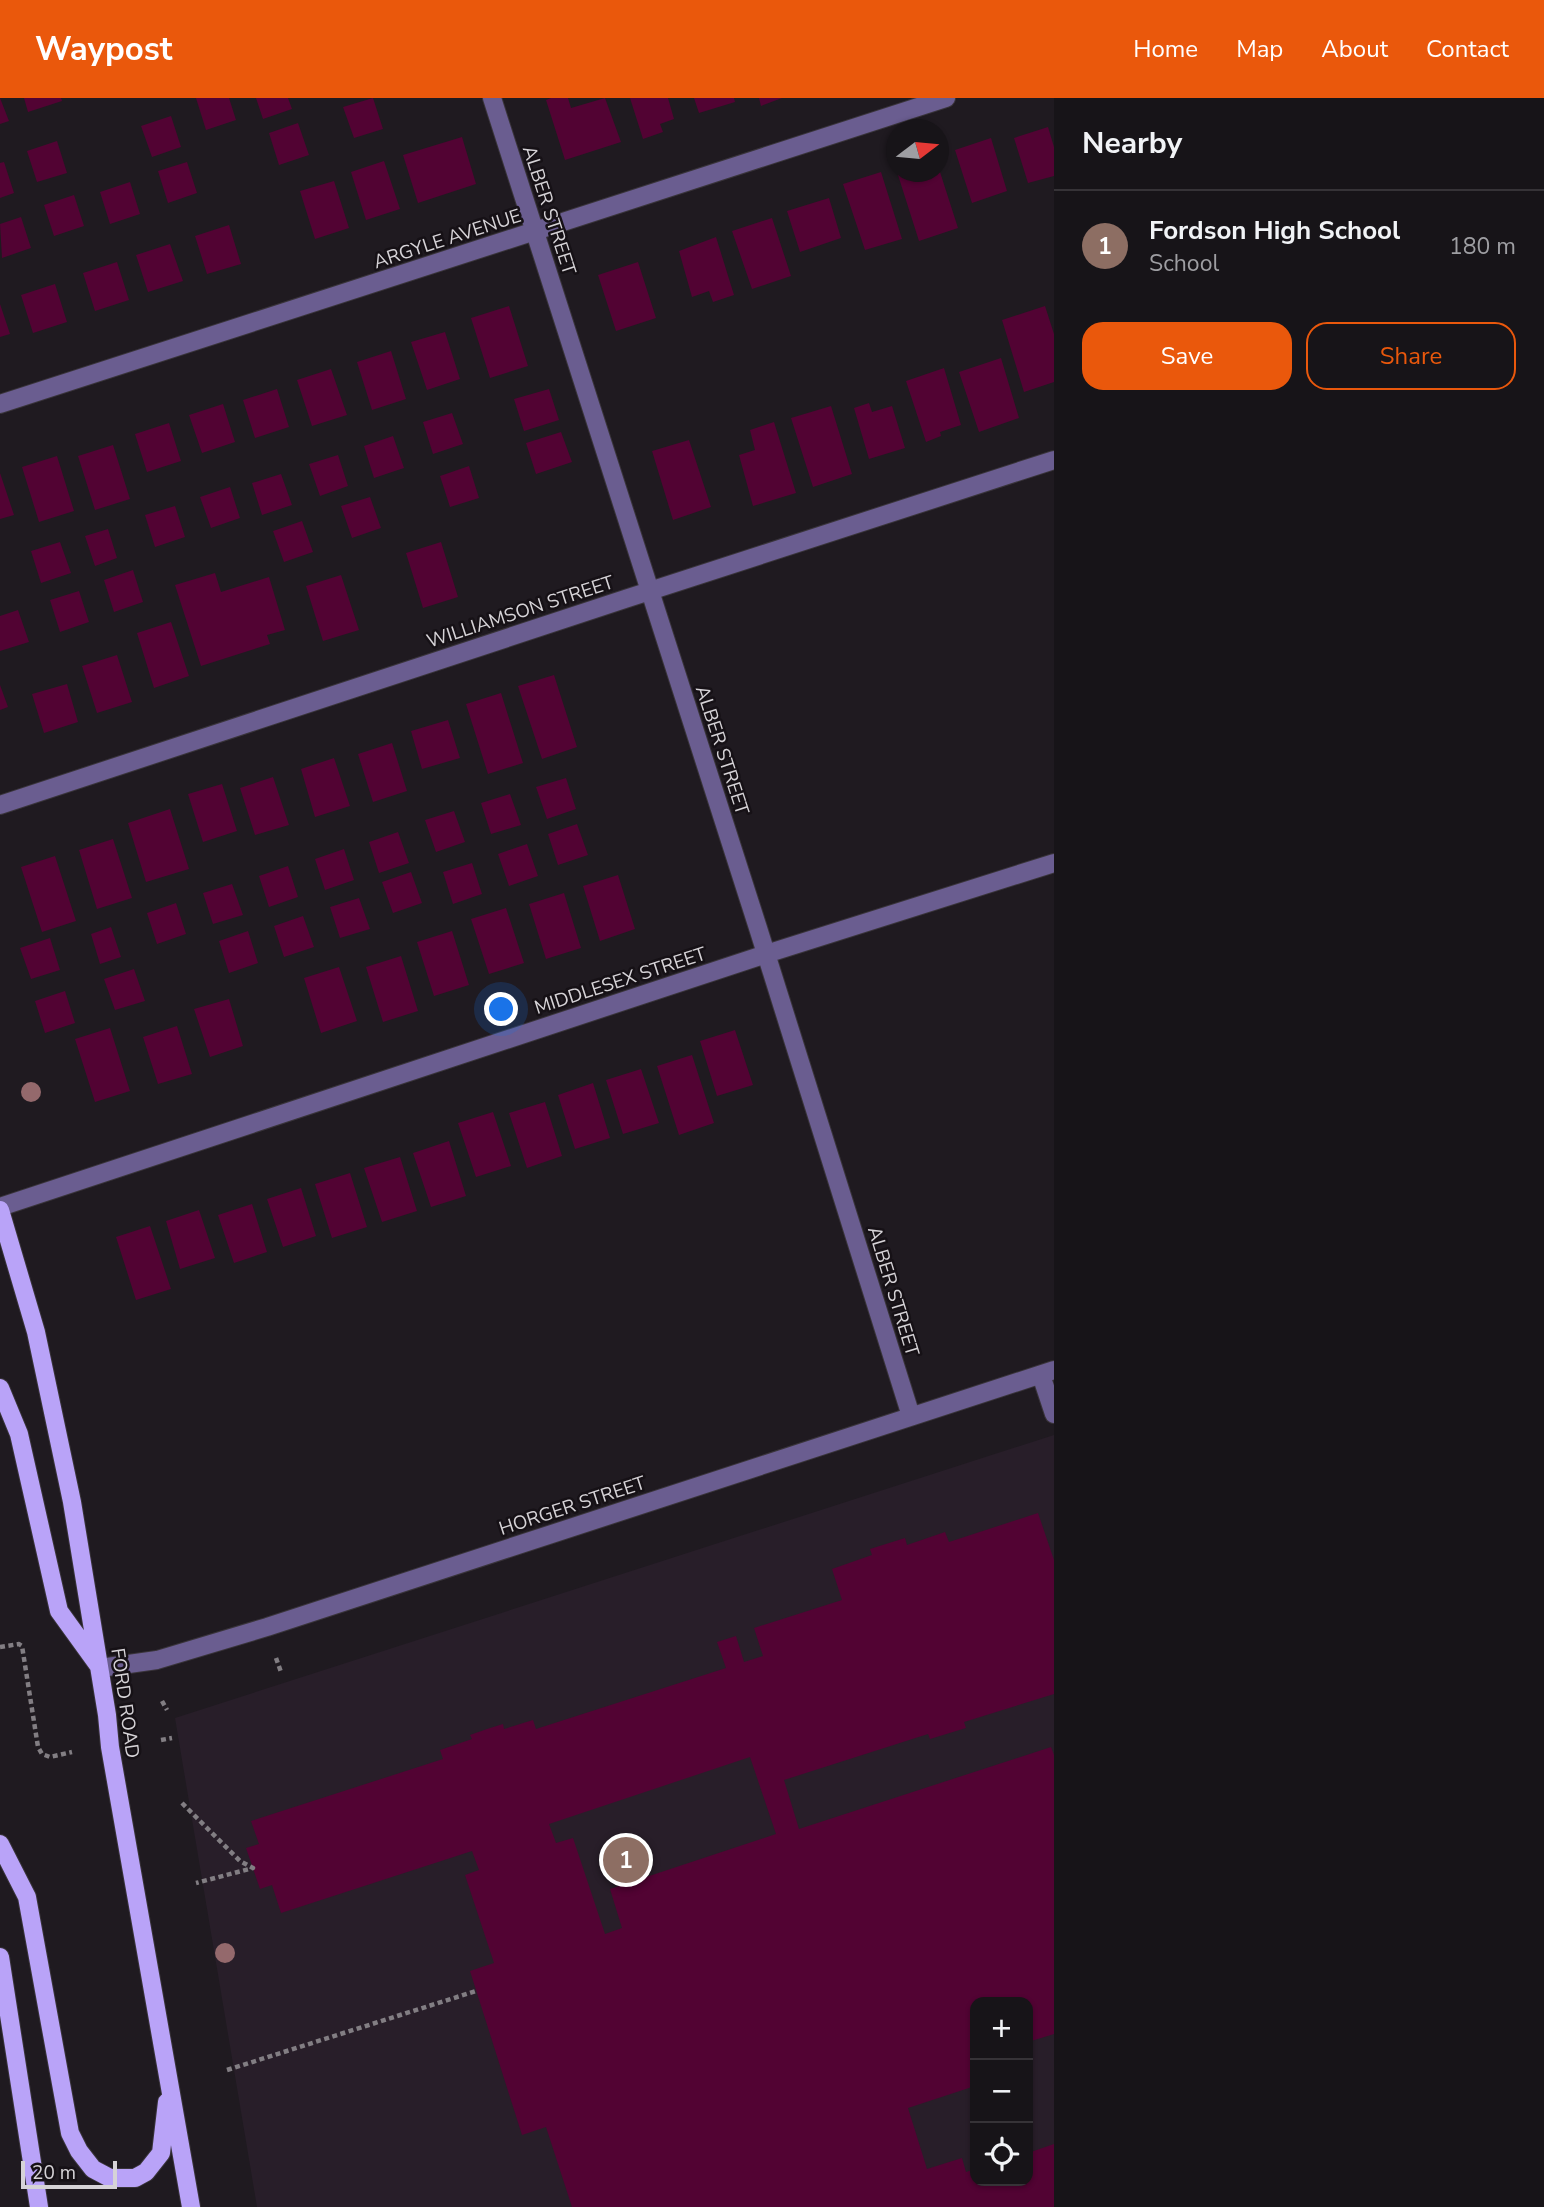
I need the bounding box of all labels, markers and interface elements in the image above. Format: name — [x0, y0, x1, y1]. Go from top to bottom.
text: Waypost — [35, 27, 172, 72]
text: Home — [1133, 33, 1198, 65]
text: Map — [1236, 33, 1283, 65]
text: About — [1321, 33, 1388, 65]
text: Contact — [1426, 33, 1509, 65]
north arrow — [886, 119, 949, 182]
text: Nearby — [1082, 123, 1182, 164]
street label: ALBER STREET — [516, 142, 582, 279]
street label: ARGYLE AVENUE — [370, 203, 524, 275]
text: Fordson High School — [1149, 213, 1400, 248]
text: 1 — [1098, 231, 1112, 262]
text: 180 m — [1449, 231, 1516, 262]
text: School — [1149, 248, 1219, 279]
button: Save — [1082, 322, 1292, 390]
button: Share — [1306, 322, 1516, 390]
street label: WILLIAMSON STREET — [423, 569, 618, 655]
street label: ALBER STREET — [689, 682, 755, 819]
street label: MIDDLESEX STREET — [531, 941, 710, 1021]
your location — [484, 992, 518, 1026]
street label: ALBER STREET — [861, 1223, 925, 1360]
street label: HORGER STREET — [496, 1470, 650, 1542]
street label: FORD ROAD — [104, 1646, 146, 1760]
pin: 1 — [603, 1834, 649, 1886]
map controls — [970, 1997, 1033, 2186]
button: + — [970, 1997, 1033, 2060]
button: − — [970, 2060, 1033, 2123]
button: locate — [970, 2123, 1033, 2186]
scale bar — [21, 2158, 117, 2190]
text: 20 m — [32, 2160, 76, 2186]

